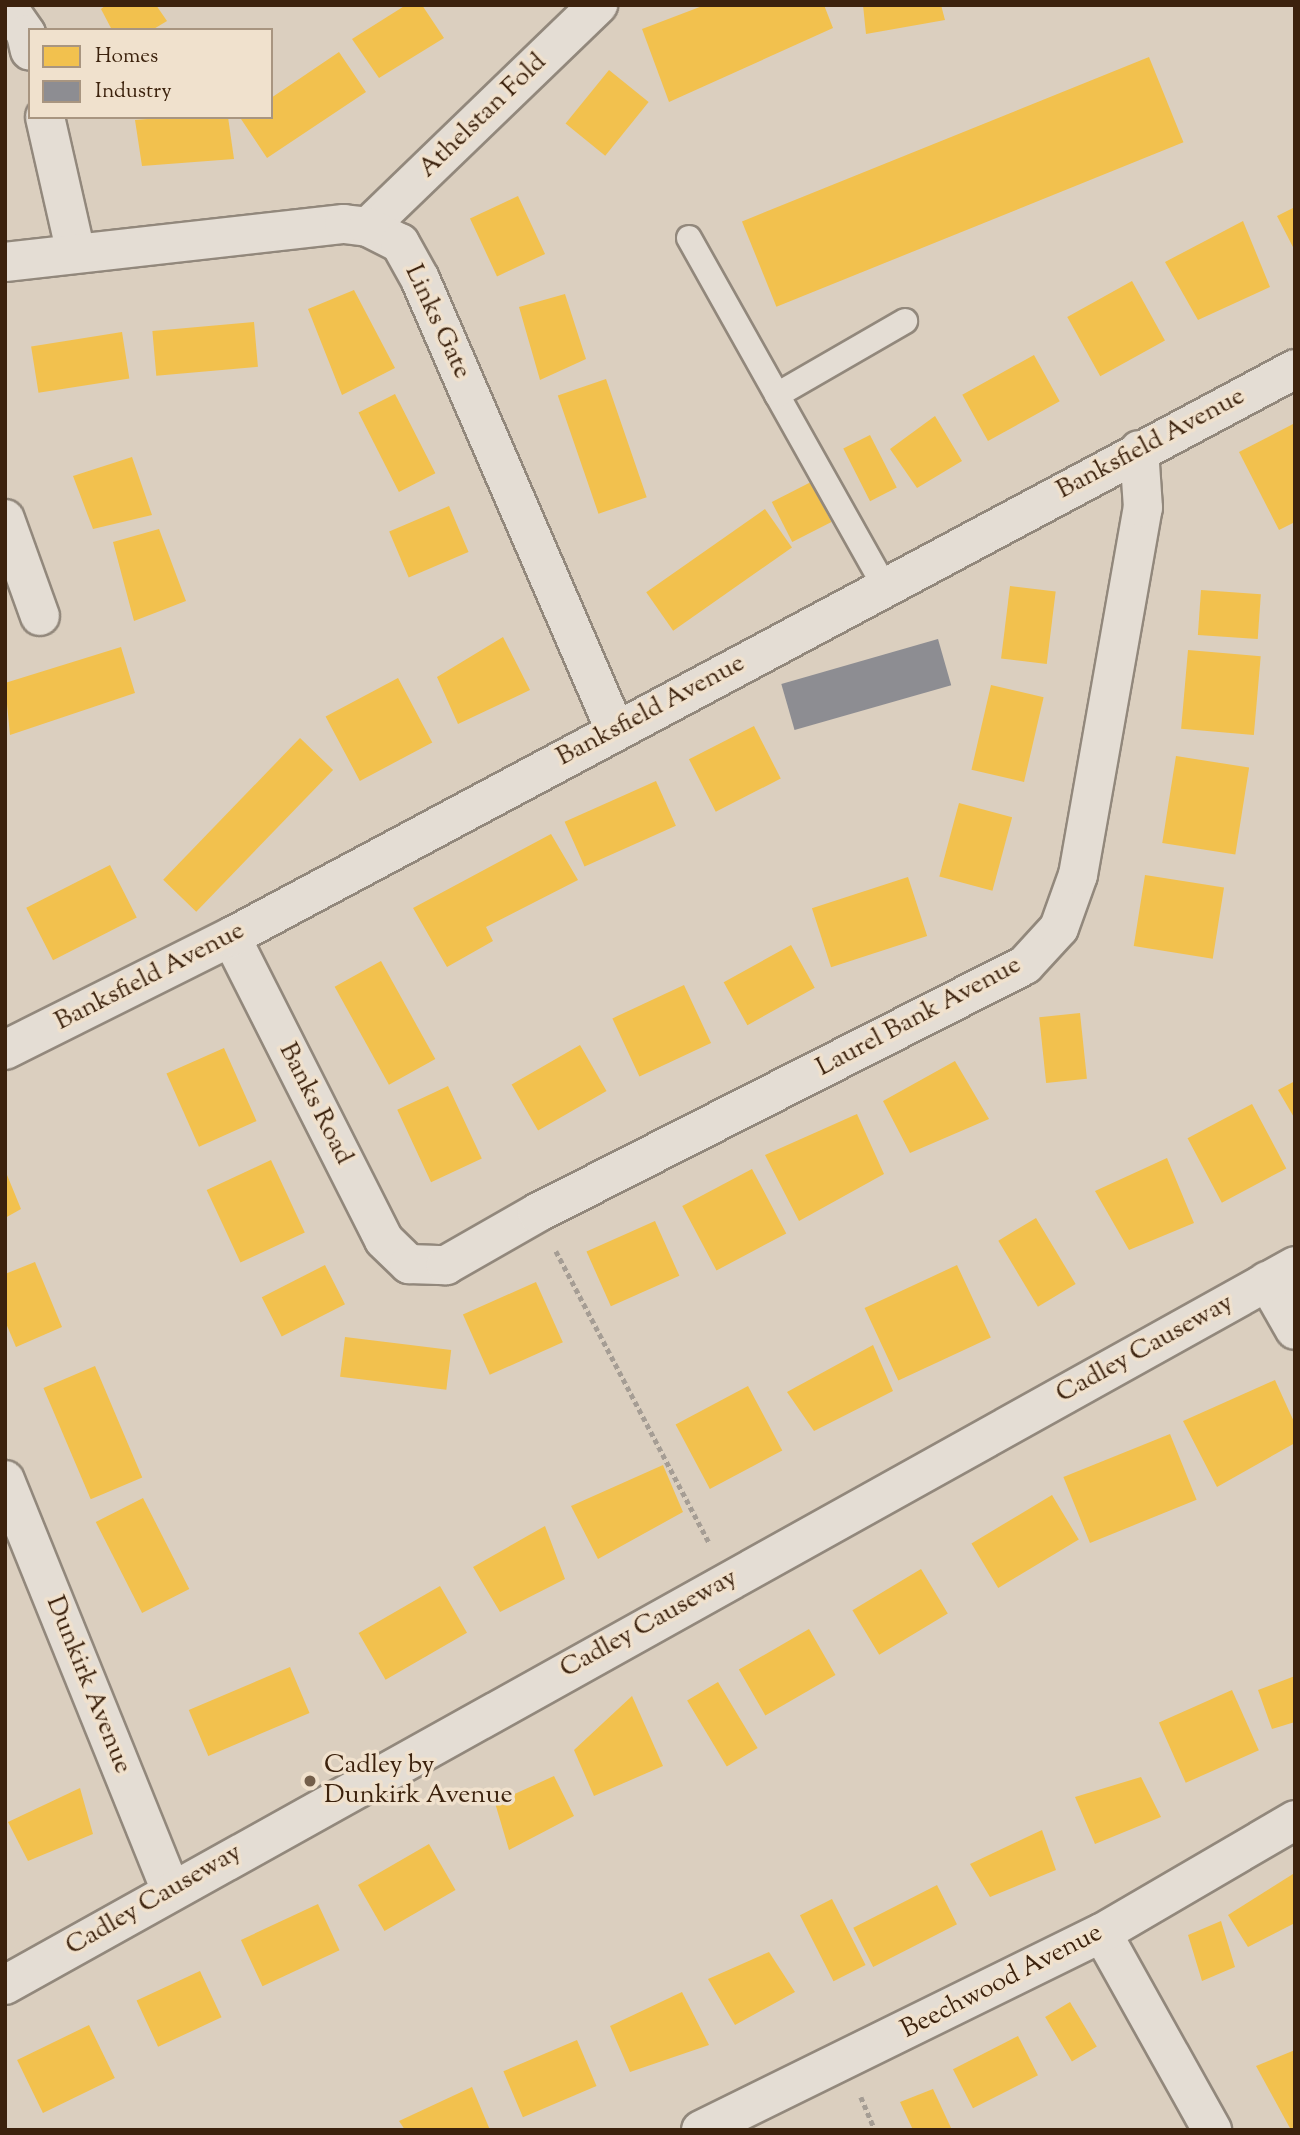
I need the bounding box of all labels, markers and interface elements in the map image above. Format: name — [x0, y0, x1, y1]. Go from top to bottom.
legend — [28, 28, 273, 119]
text: Homes — [95, 42, 158, 72]
street label: Athelstan Fold — [413, 47, 553, 185]
text: Industry — [95, 77, 172, 107]
street label: Links Gate — [397, 260, 477, 384]
street label: Banksfield Avenue — [1052, 381, 1250, 507]
street label: Banksfield Avenue — [552, 648, 750, 774]
street label: Banksfield Avenue — [50, 916, 250, 1038]
street label: Laurel Bank Avenue — [811, 950, 1027, 1084]
street label: Banks Road — [271, 1038, 359, 1170]
street label: Cadley Causeway — [1051, 1288, 1239, 1410]
street label: Cadley Causeway — [555, 1563, 743, 1685]
street label: Dunkirk Avenue — [38, 1592, 138, 1778]
place label: Cadley by Dunkirk Avenue — [324, 1750, 513, 1812]
marker: Cadley by Dunkirk Avenue — [302, 1773, 318, 1789]
street label: Cadley Causeway — [61, 1837, 247, 1963]
street label: Beechwood Avenue — [896, 1918, 1108, 2046]

